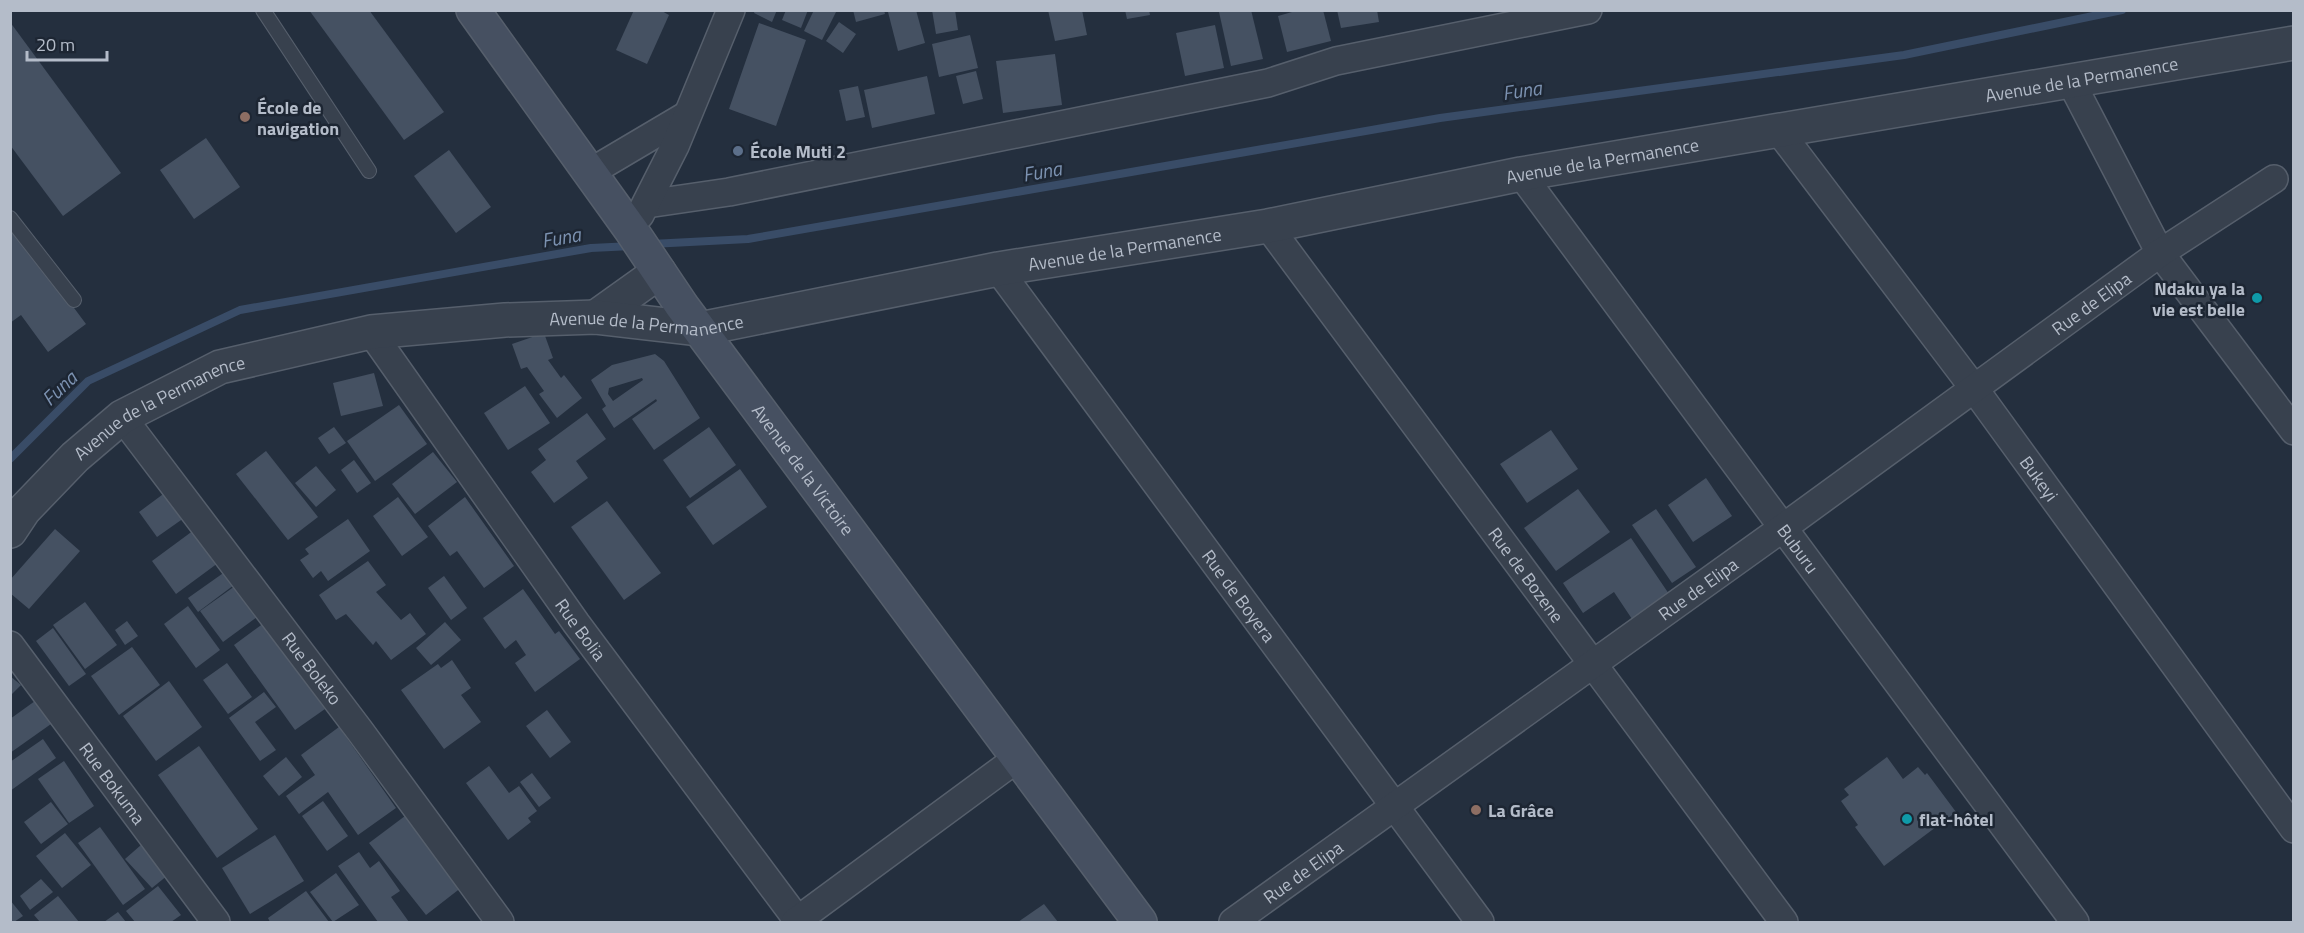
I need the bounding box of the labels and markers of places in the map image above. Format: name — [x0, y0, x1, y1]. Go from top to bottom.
place label: École de navigation — [257, 94, 339, 142]
marker: École de navigation — [238, 110, 252, 124]
place label: École Muti 2 — [750, 138, 846, 165]
marker: École Muti 2 — [731, 144, 745, 158]
place label: Ndaku ya la vie est belle — [2152, 275, 2245, 323]
marker: Ndaku ya la vie est belle — [2250, 291, 2264, 305]
place label: La Grâce — [1488, 797, 1554, 824]
marker: La Grâce — [1469, 803, 1483, 817]
place label: flat-hôtel — [1919, 806, 1994, 833]
marker: flat-hôtel — [1900, 812, 1914, 826]

